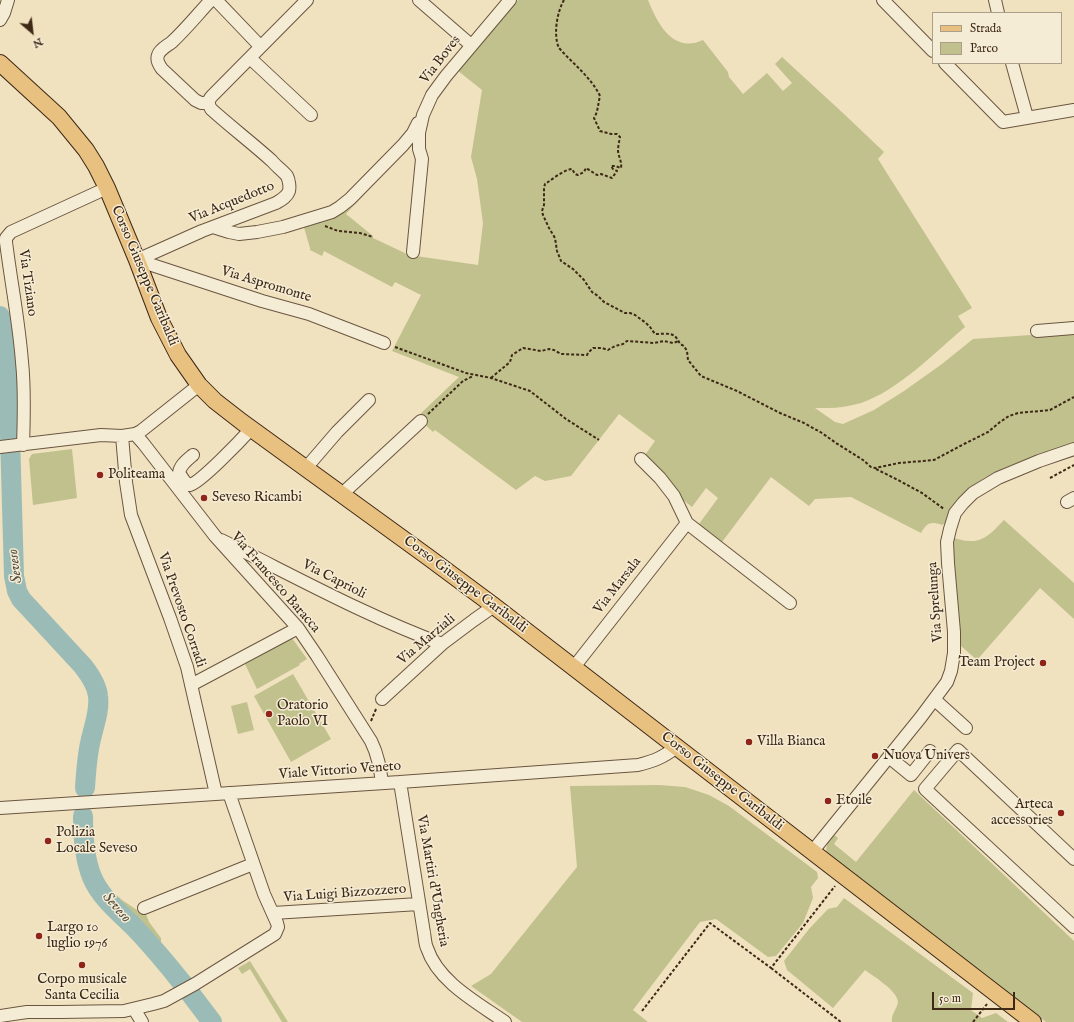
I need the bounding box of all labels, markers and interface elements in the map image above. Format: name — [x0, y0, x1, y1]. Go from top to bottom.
north arrow — [12, 12, 52, 52]
legend — [932, 12, 1062, 64]
text: Strada — [970, 21, 1001, 36]
street label: Via Boves — [417, 33, 465, 87]
text: N — [30, 34, 45, 51]
text: Parco — [970, 41, 998, 56]
street label: Via Acquedotto — [187, 178, 277, 228]
street label: Corso Giuseppe Garibaldi — [107, 203, 181, 349]
street label: Via Tiziano — [14, 249, 40, 317]
street label: Via Aspromonte — [219, 263, 313, 307]
place label: Politeama — [108, 467, 165, 483]
marker: Politeama — [95, 470, 105, 480]
place label: Seveso Ricambi — [212, 490, 302, 506]
marker: Seveso Ricambi — [199, 493, 209, 503]
street label: Via Francesco Baracca — [227, 529, 323, 637]
street label: Corso Giuseppe Garibaldi — [400, 533, 530, 637]
water label: Seveso — [5, 548, 27, 584]
street label: Via Prevosto Corradi — [153, 550, 209, 670]
street label: Via Marsala — [591, 554, 645, 618]
street label: Via Caprioli — [299, 557, 369, 603]
street label: Via Sprelunga — [925, 561, 947, 643]
street label: Via Marziali — [395, 611, 459, 669]
place label: Team Project — [958, 655, 1035, 671]
marker: Team Project — [1038, 658, 1048, 668]
place label: Oratorio Paolo VI — [277, 698, 328, 730]
marker: Oratorio Paolo VI — [264, 709, 274, 719]
street label: Corso Giuseppe Garibaldi — [657, 729, 787, 835]
place label: Villa Bianca — [757, 734, 825, 750]
marker: Villa Bianca — [744, 737, 754, 747]
place label: Nuova Univers — [883, 748, 970, 764]
marker: Nuova Univers — [870, 751, 880, 761]
street label: Viale Vittorio Veneto — [278, 758, 402, 784]
place label: Etoile — [836, 793, 872, 809]
marker: Etoile — [823, 796, 833, 806]
place label: Arteca accessories — [991, 797, 1053, 830]
marker: Arteca accessories — [1056, 808, 1066, 818]
street label: Via Martiri d'Ungheria — [412, 814, 452, 948]
place label: Polizia Locale Seveso — [56, 825, 138, 858]
marker: Polizia Locale Seveso — [43, 836, 53, 846]
street label: Via Luigi Bizzozzero — [283, 881, 407, 907]
water label: Seveso — [98, 889, 134, 927]
place label: Largo 10 luglio 1976 — [47, 920, 108, 952]
marker: Largo 10 luglio 1976 — [34, 931, 44, 941]
marker: Corpo musicale Santa Cecilia — [77, 960, 87, 970]
place label: Corpo musicale Santa Cecilia — [37, 972, 127, 1004]
scale bar — [934, 984, 1017, 1010]
text: 50 m — [939, 991, 961, 1006]

